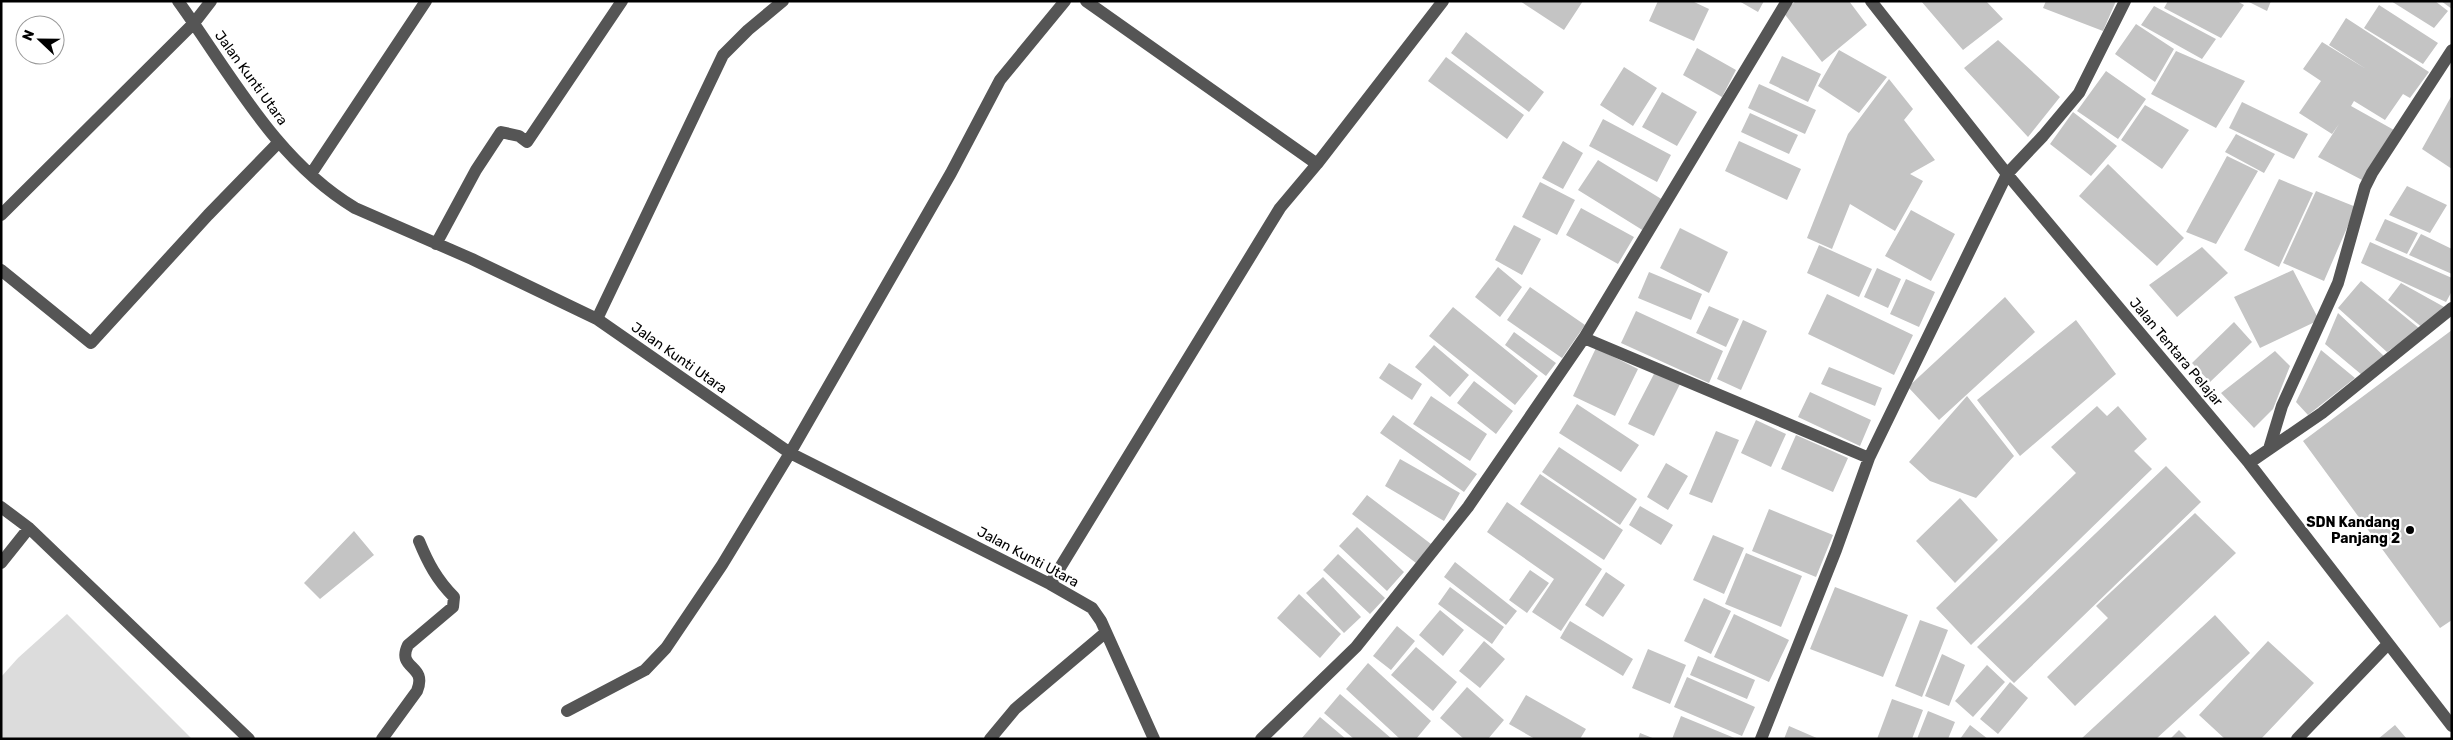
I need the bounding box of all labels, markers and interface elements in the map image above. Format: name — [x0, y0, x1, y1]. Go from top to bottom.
north arrow — [15, 15, 65, 65]
text: N — [19, 27, 38, 43]
street label: Jalan Kunti Utara — [211, 27, 291, 129]
street label: Jalan Tentara Pelajar — [2126, 294, 2227, 410]
street label: Jalan Kunti Utara — [628, 319, 730, 397]
place label: SDN Kandang Panjang 2 — [2306, 514, 2400, 547]
street label: Jalan Kunti Utara — [974, 523, 1082, 591]
marker: SDN Kandang Panjang 2 — [2404, 524, 2416, 536]

